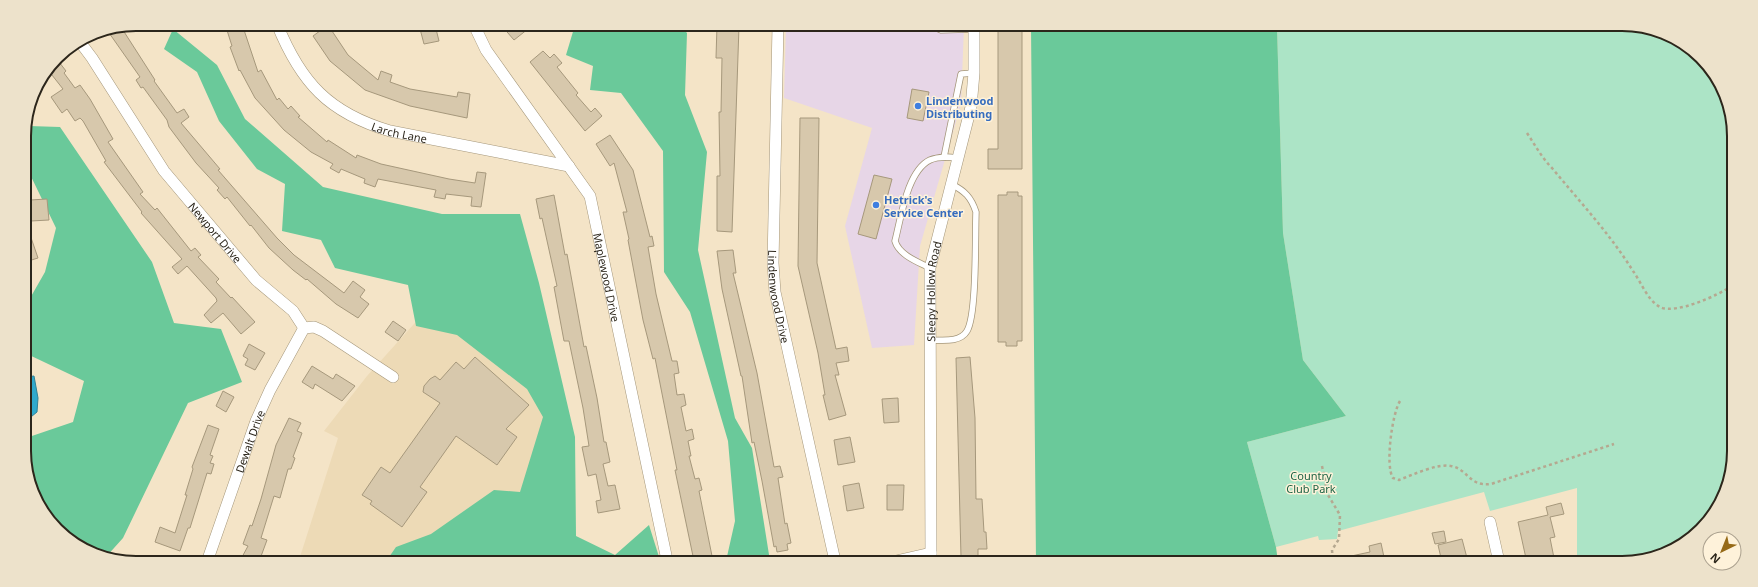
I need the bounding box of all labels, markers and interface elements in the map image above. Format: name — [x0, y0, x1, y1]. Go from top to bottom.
place label: Lindenwood Distributing — [926, 93, 993, 121]
marker: Lindenwood Distributing — [913, 101, 923, 111]
street label: Larch Lane — [370, 118, 428, 146]
place label: Hetrick's Service Center — [884, 192, 963, 220]
street label: Newport Drive — [186, 199, 246, 266]
marker: Hetrick's Service Center — [871, 200, 881, 210]
street label: Maplewood Drive — [590, 231, 624, 323]
street label: Sleepy Hollow Road — [922, 239, 944, 342]
street label: Lindenwood Drive — [765, 250, 794, 344]
street label: Dewalt Drive — [231, 407, 268, 474]
park label: Country Club Park — [1286, 468, 1336, 496]
north arrow — [1702, 531, 1742, 571]
text: N — [1706, 550, 1723, 567]

